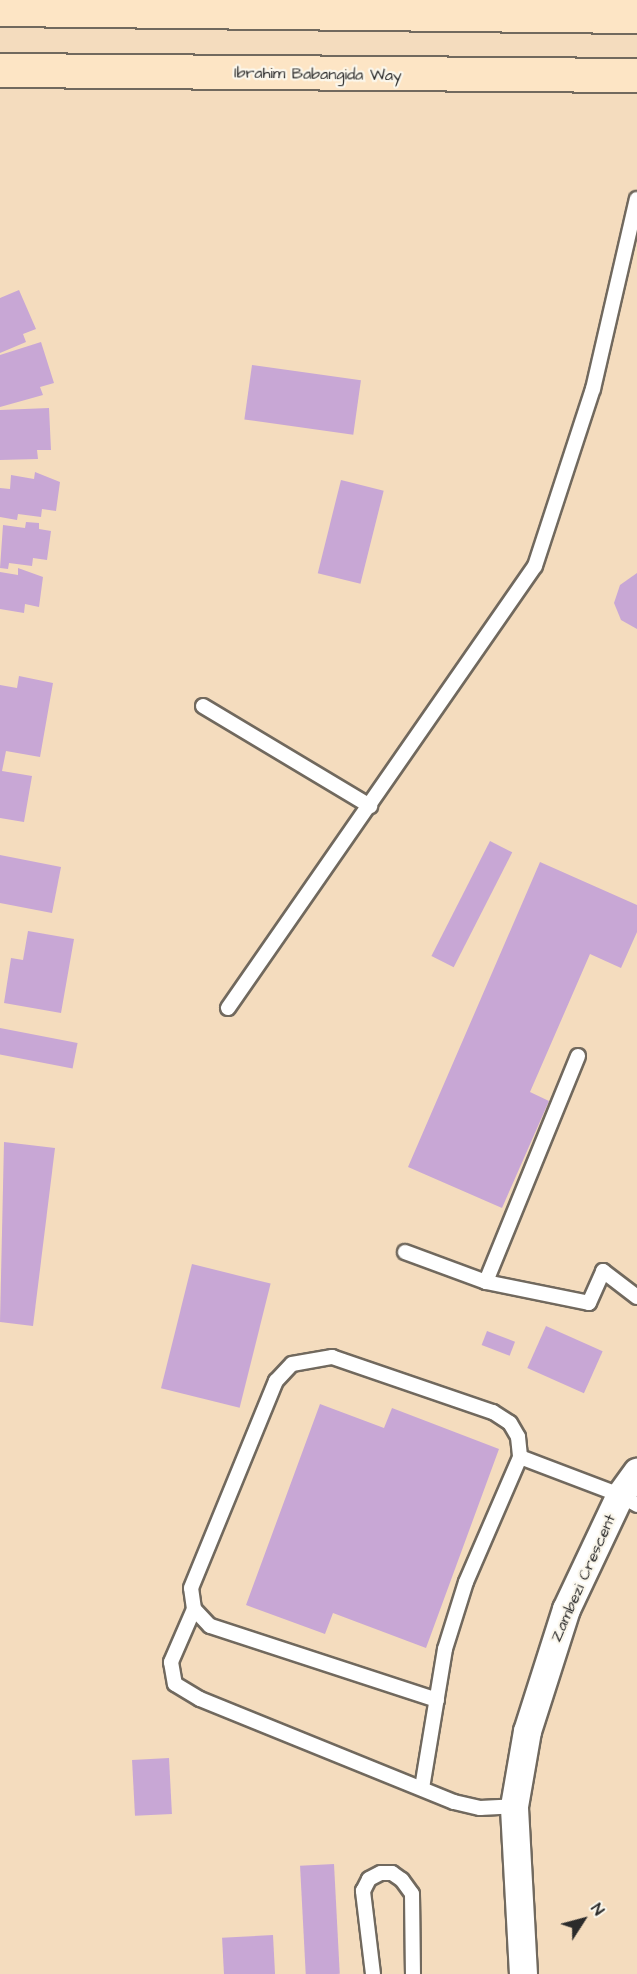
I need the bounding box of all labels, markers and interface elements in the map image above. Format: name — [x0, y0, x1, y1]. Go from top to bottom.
street label: Ibrahim Babangida Way — [234, 63, 402, 85]
street label: Zambezi Crescent — [546, 1511, 620, 1645]
north arrow — [553, 1890, 613, 1950]
text: N — [586, 1899, 609, 1920]

